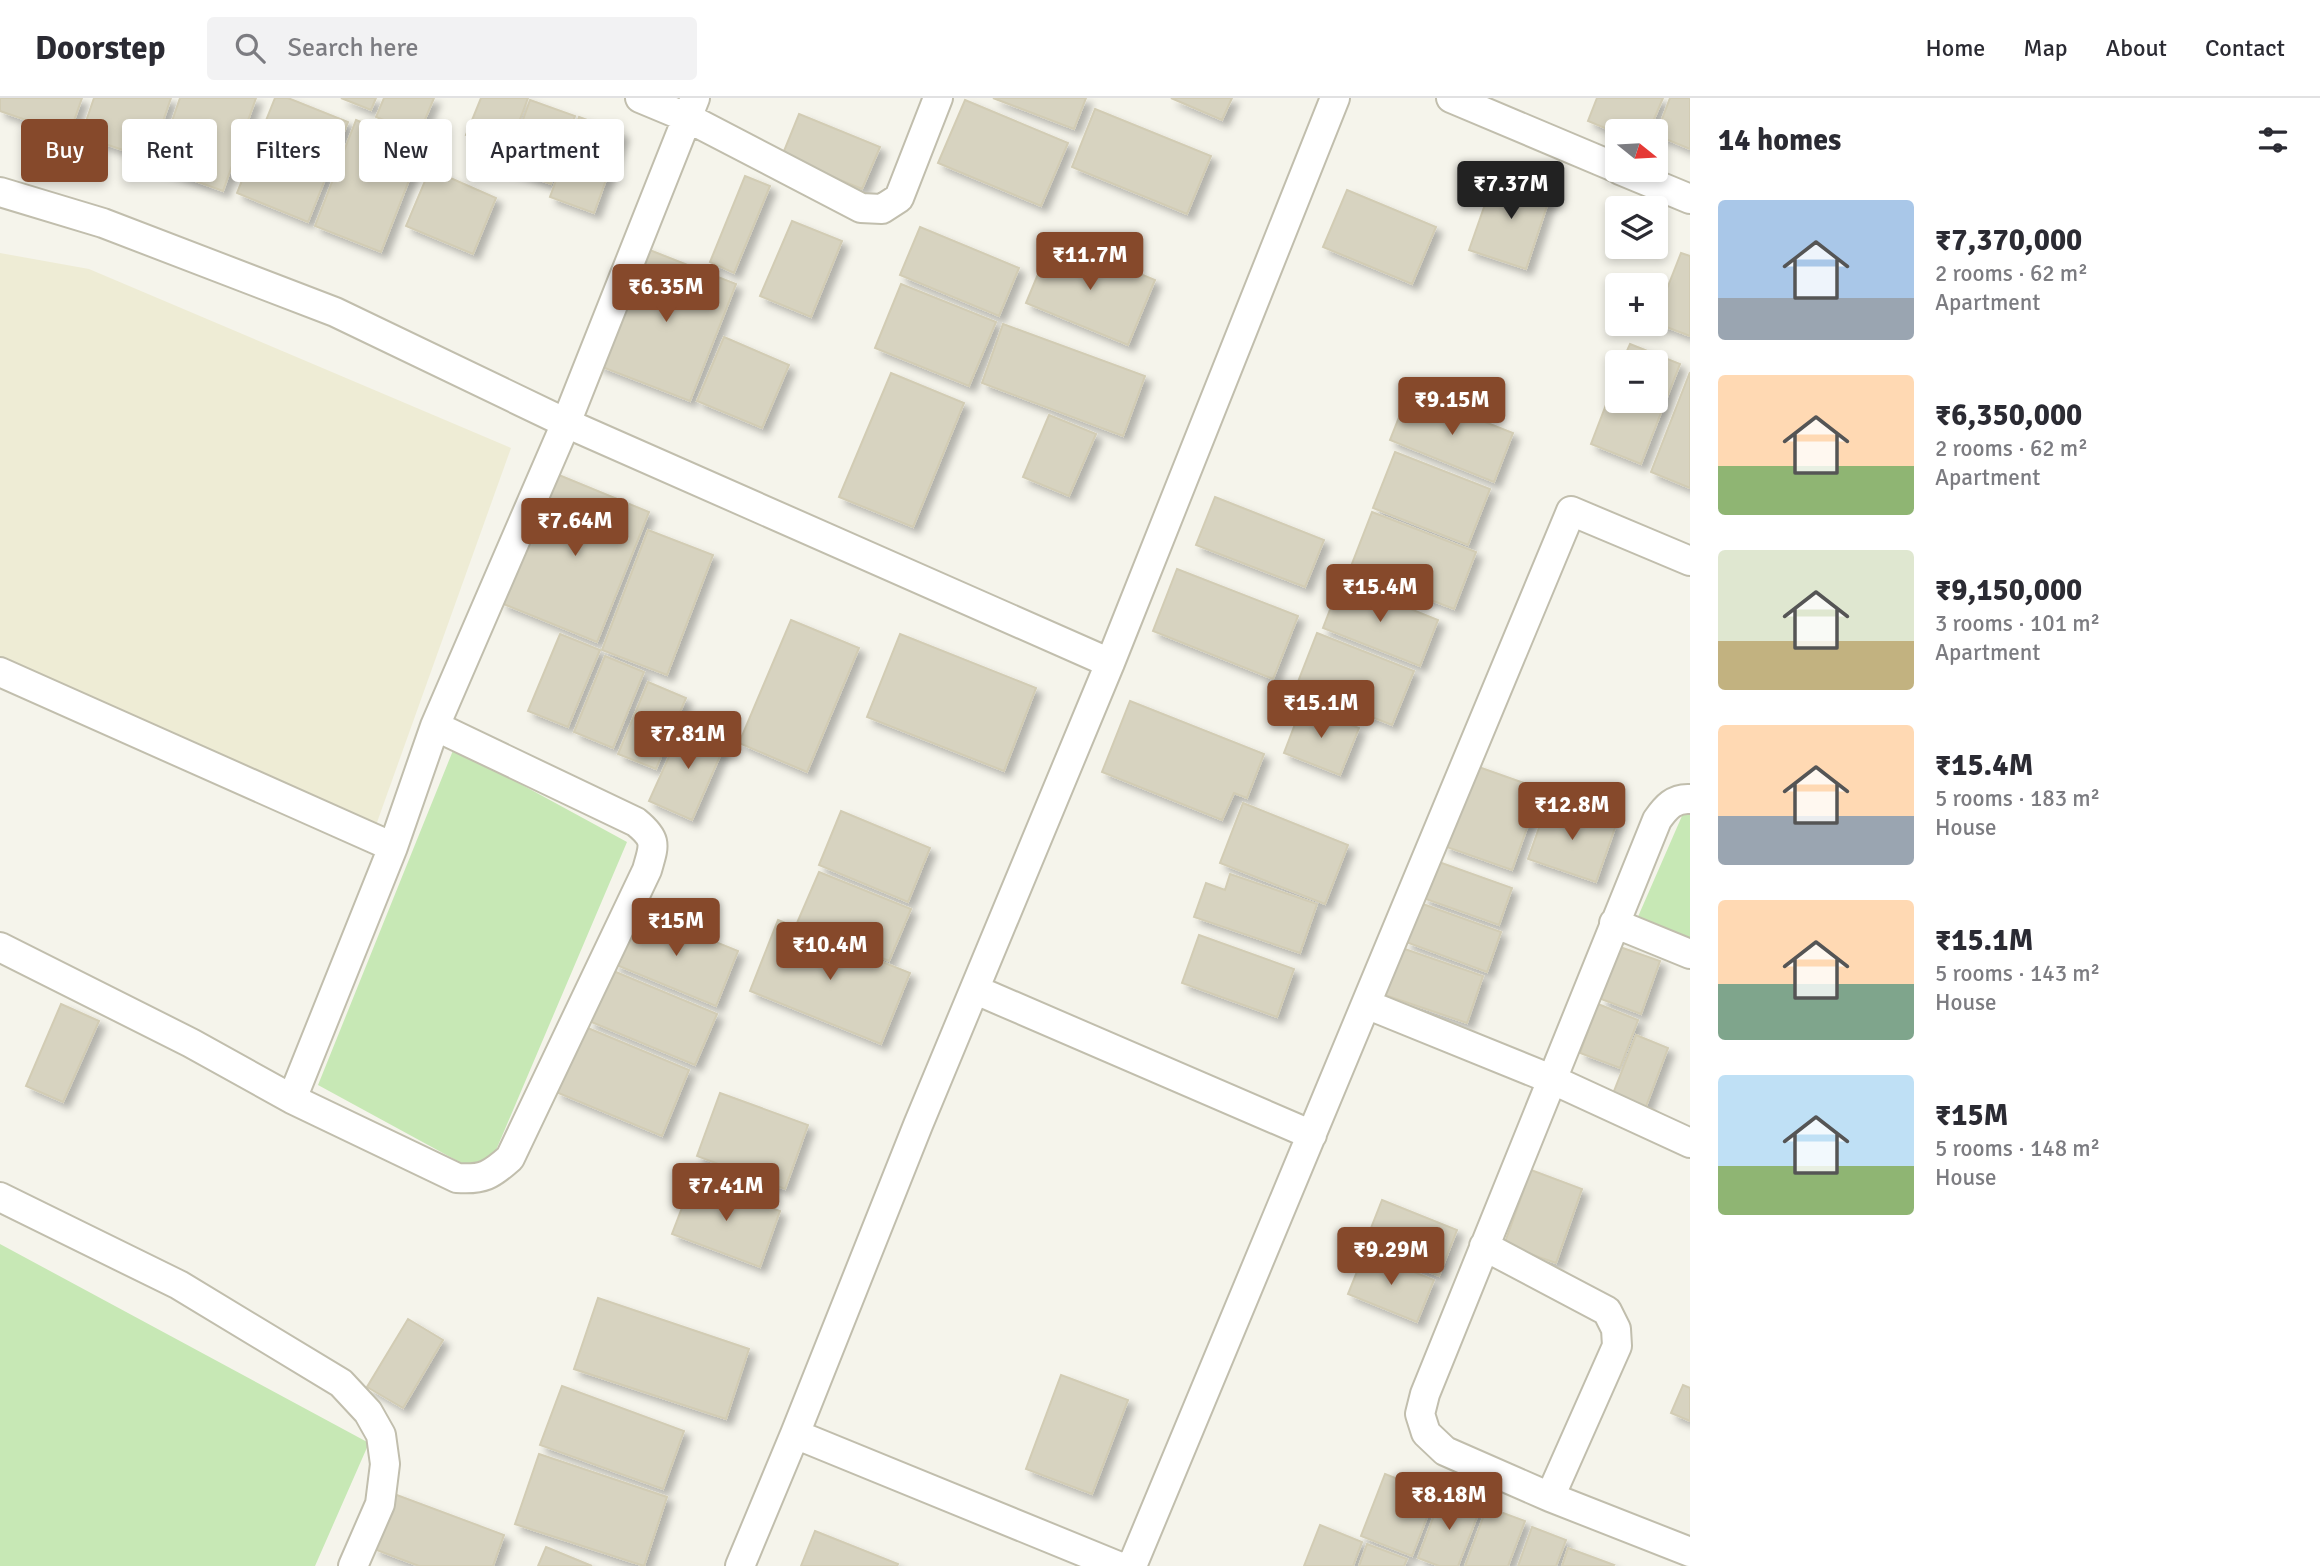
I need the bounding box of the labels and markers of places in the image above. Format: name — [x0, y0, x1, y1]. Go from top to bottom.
pin: ₹7.37M — [1454, 162, 1568, 221]
pin: ₹11.7M — [1033, 232, 1147, 292]
pin: ₹6.35M — [609, 264, 723, 324]
pin: ₹9.15M — [1395, 378, 1509, 437]
pin: ₹7.64M — [518, 498, 632, 558]
pin: ₹15.4M — [1323, 564, 1437, 624]
pin: ₹15.1M — [1264, 680, 1378, 740]
pin: ₹7.81M — [631, 712, 745, 771]
pin: ₹12.8M — [1515, 782, 1629, 842]
pin: ₹15M — [635, 898, 717, 958]
pin: ₹10.4M — [773, 922, 887, 982]
pin: ₹7.41M — [669, 1164, 783, 1223]
pin: ₹9.29M — [1334, 1228, 1448, 1287]
pin: ₹8.18M — [1392, 1472, 1506, 1532]

